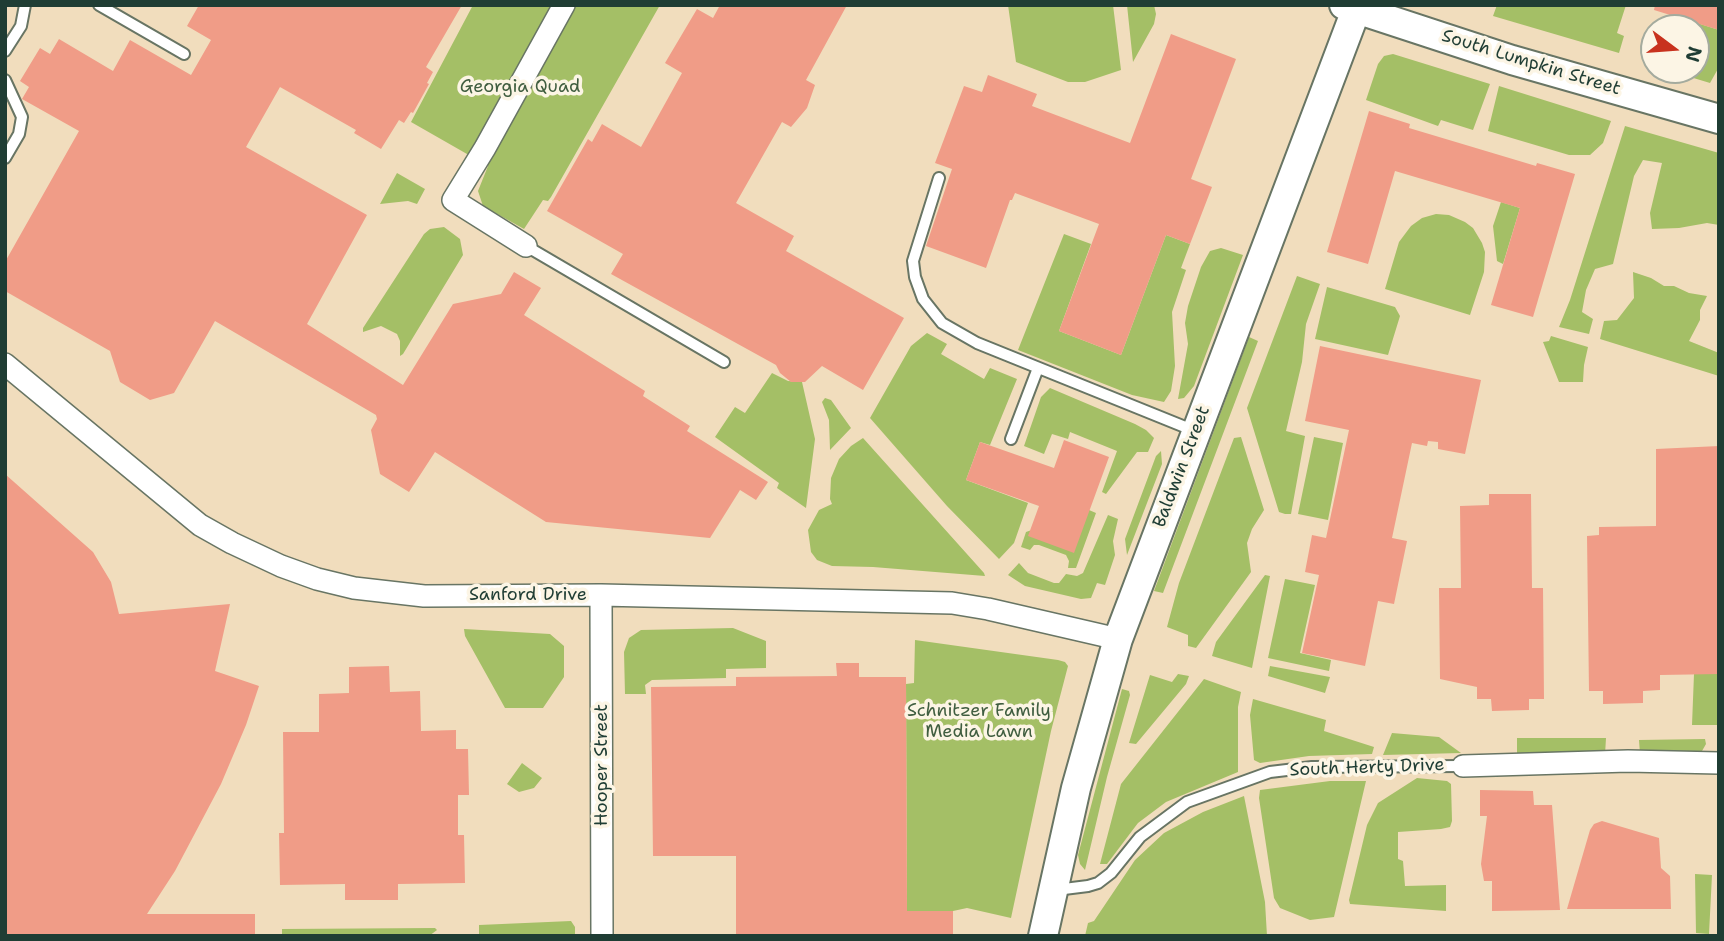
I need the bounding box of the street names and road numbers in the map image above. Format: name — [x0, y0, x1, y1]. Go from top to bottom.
street label: South Lumpkin Street — [1439, 26, 1623, 100]
street label: Baldwin Street — [1149, 403, 1215, 531]
street label: Sanford Drive — [469, 584, 587, 606]
street label: Hooper Street — [591, 704, 613, 826]
street label: South Herty Drive — [1289, 755, 1445, 781]

